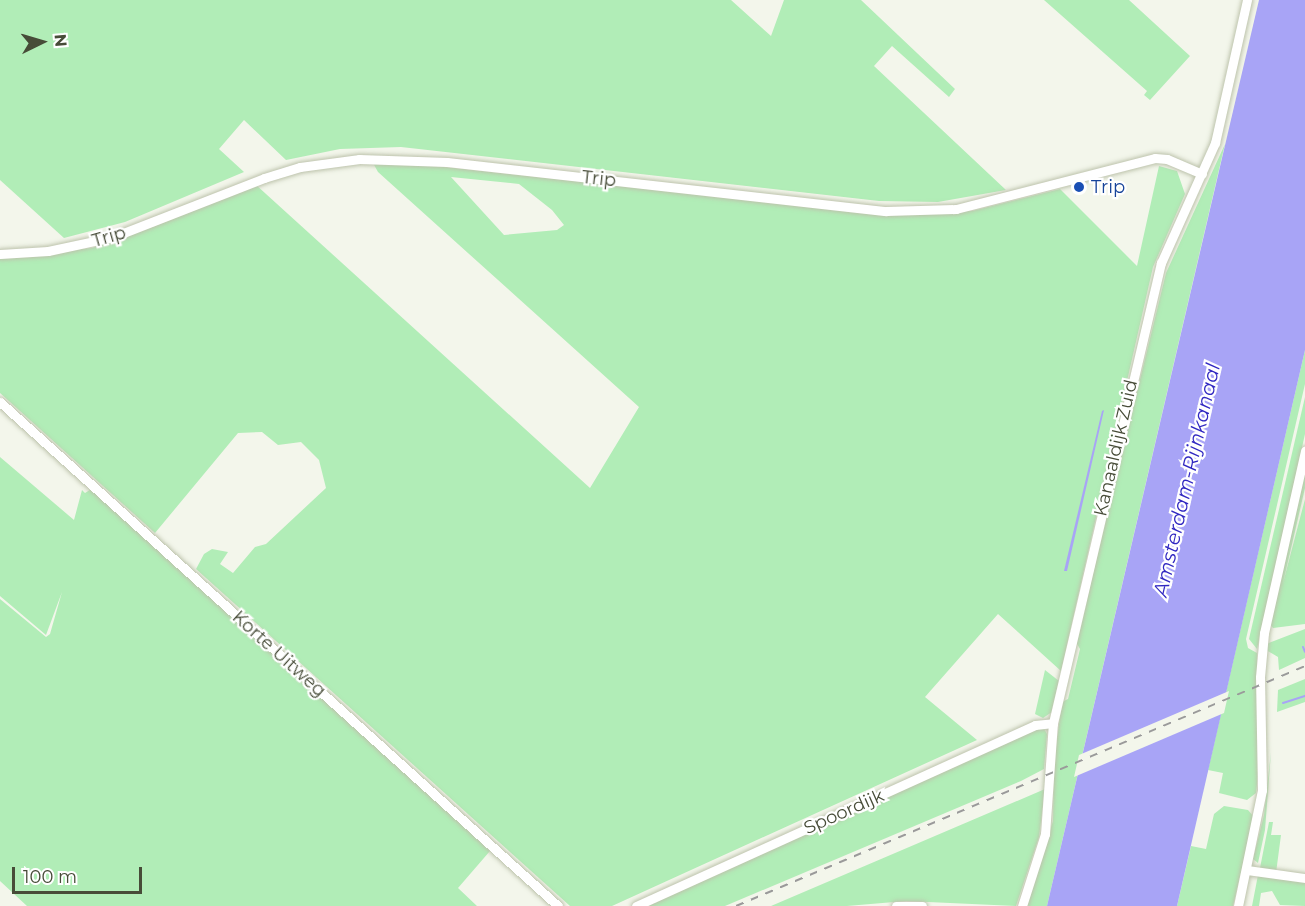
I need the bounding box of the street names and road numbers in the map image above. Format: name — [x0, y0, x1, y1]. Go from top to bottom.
street label: Trip — [581, 166, 617, 192]
street label: Trip — [90, 222, 128, 252]
street label: Kanaaldijk Zuid — [1090, 378, 1142, 518]
street label: Korte Uitweg — [228, 606, 330, 702]
street label: Spoordijk — [801, 785, 887, 839]

